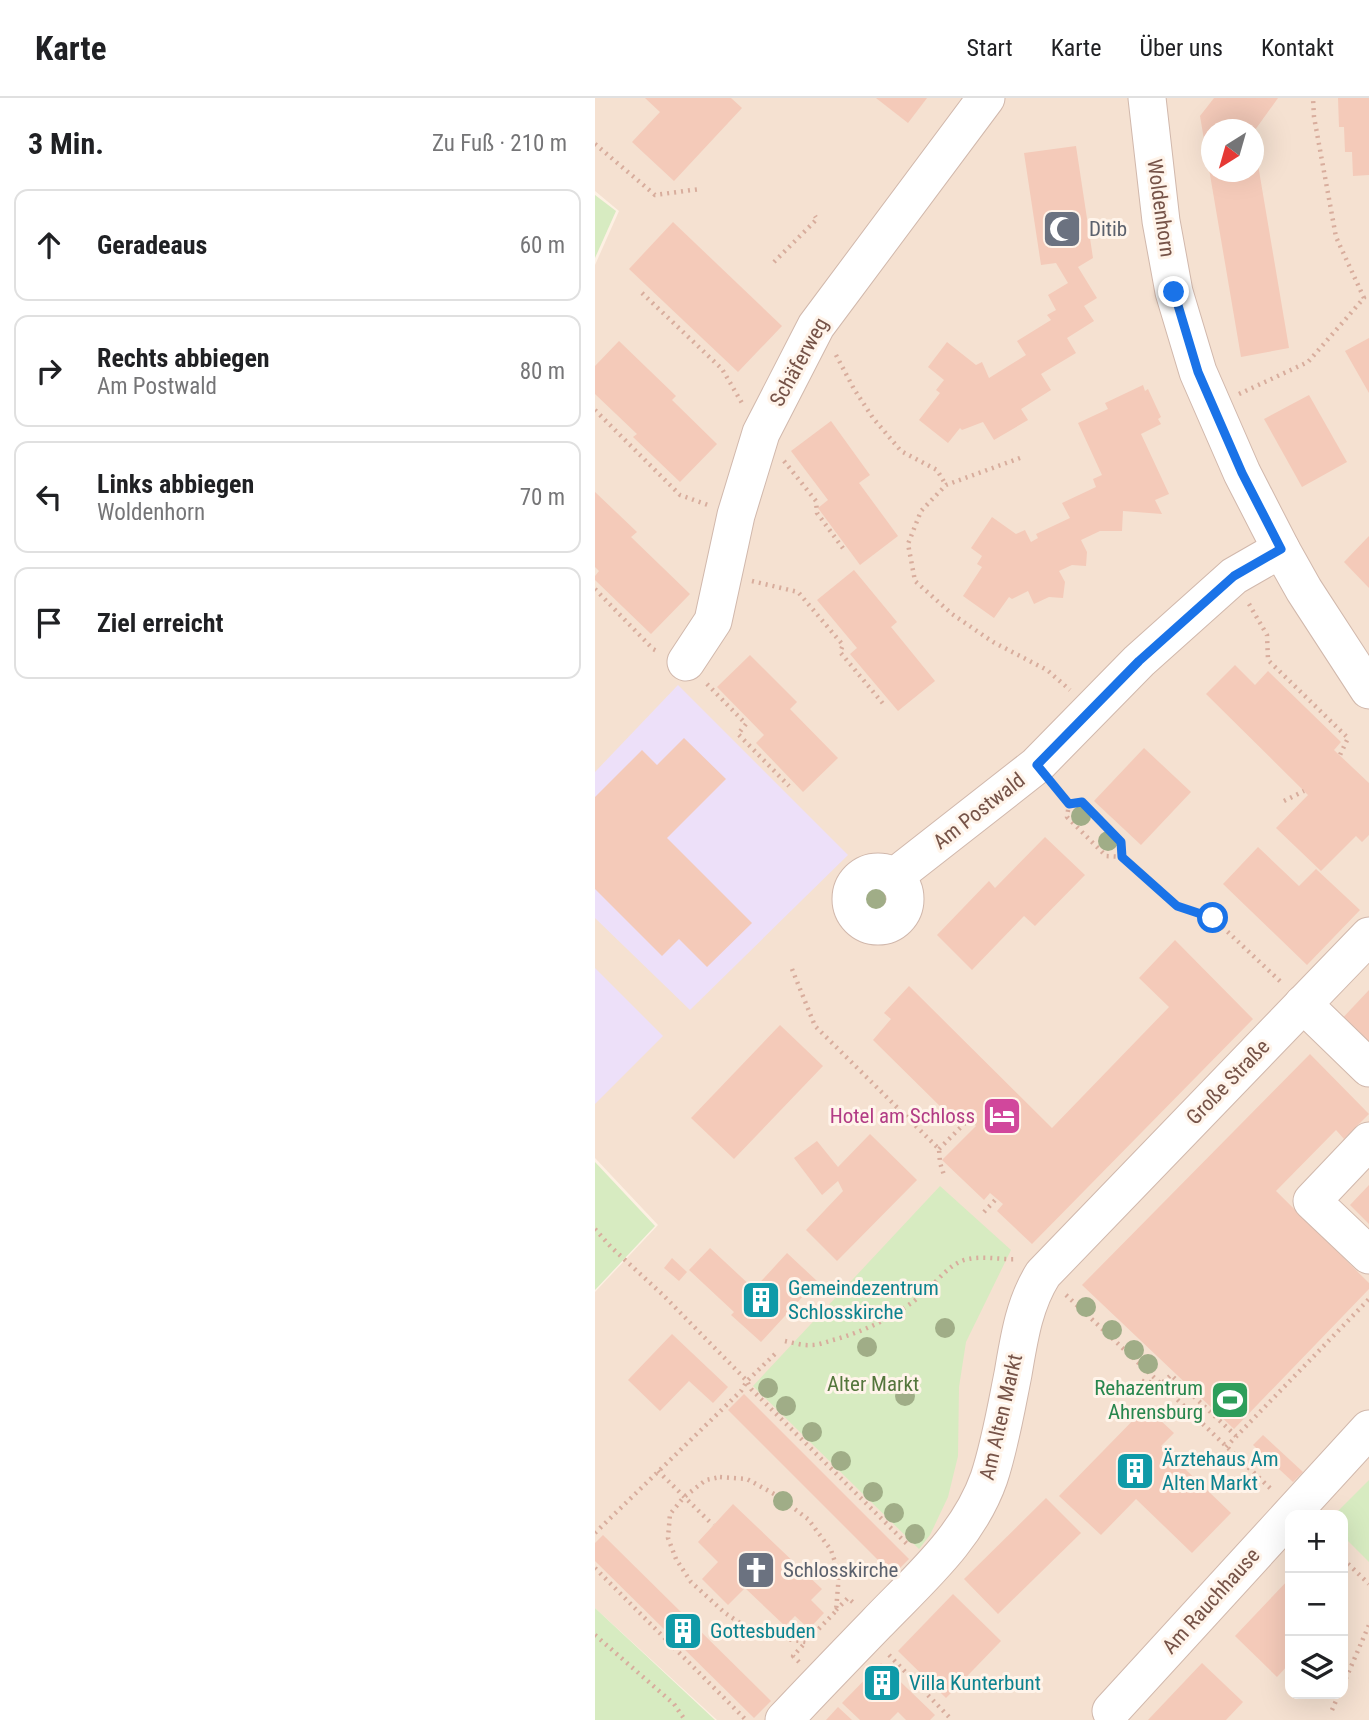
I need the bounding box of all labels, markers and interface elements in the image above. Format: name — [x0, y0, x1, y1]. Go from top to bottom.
text: Karte — [35, 29, 106, 68]
text: Start — [967, 34, 1013, 62]
text: Karte — [1051, 34, 1101, 62]
text: Über uns — [1139, 34, 1223, 62]
text: Kontakt — [1261, 34, 1334, 62]
north arrow — [1201, 119, 1264, 182]
text: 3 Min. — [28, 126, 104, 161]
text: Zu Fuß · 210 m — [432, 130, 567, 157]
street label: Woldenhorn — [1142, 157, 1180, 259]
mosque icon: Ditib — [1041, 208, 1083, 250]
place label: Ditib — [1089, 217, 1127, 241]
icon: ahead — [30, 226, 68, 264]
text: Geradeaus — [97, 230, 207, 260]
text: 60 m — [520, 232, 565, 259]
route end — [1158, 276, 1189, 307]
street label: Schäferweg — [765, 314, 833, 410]
text: Rechts abbiegen — [97, 343, 270, 373]
icon: right — [30, 352, 68, 390]
text: 80 m — [520, 358, 565, 385]
text: Am Postwald — [97, 373, 217, 400]
text: Links abbiegen — [97, 469, 254, 499]
icon: left — [30, 478, 68, 516]
text: 70 m — [520, 484, 565, 511]
text: Woldenhorn — [97, 499, 205, 526]
icon: arrive — [30, 604, 68, 642]
text: Ziel erreicht — [97, 608, 223, 638]
street label: Am Postwald — [928, 768, 1030, 854]
route start — [1197, 902, 1228, 933]
street label: Große Straße — [1182, 1034, 1274, 1129]
hotel icon: Hotel am Schloss — [981, 1095, 1023, 1137]
place label: Hotel am Schloss — [830, 1104, 975, 1128]
place label: Gemeindezentrum Schlosskirche — [788, 1276, 939, 1324]
building icon: Gemeindezentrum Schlosskirche — [740, 1279, 782, 1321]
street label: Am Alten Markt — [975, 1352, 1027, 1482]
park label: Alter Markt — [827, 1372, 919, 1396]
place label: Rehazentrum Ahrensburg — [1094, 1376, 1203, 1424]
sports icon: Rehazentrum Ahrensburg — [1209, 1379, 1251, 1421]
place label: Ärztehaus Am Alten Markt — [1162, 1447, 1278, 1495]
building icon: Ärztehaus Am Alten Markt — [1114, 1450, 1156, 1492]
map controls — [1285, 1510, 1348, 1699]
button: + — [1285, 1510, 1348, 1573]
street label: Am Rauchhause — [1157, 1543, 1265, 1659]
church icon: Schlosskirche — [735, 1549, 777, 1591]
place label: Schlosskirche — [783, 1558, 899, 1582]
button: − — [1285, 1573, 1348, 1636]
building icon: Gottesbuden — [662, 1610, 704, 1652]
place label: Gottesbuden — [710, 1619, 816, 1643]
button: layers — [1285, 1636, 1348, 1699]
building icon: Villa Kunterbunt — [861, 1662, 903, 1704]
place label: Villa Kunterbunt — [909, 1671, 1041, 1695]

